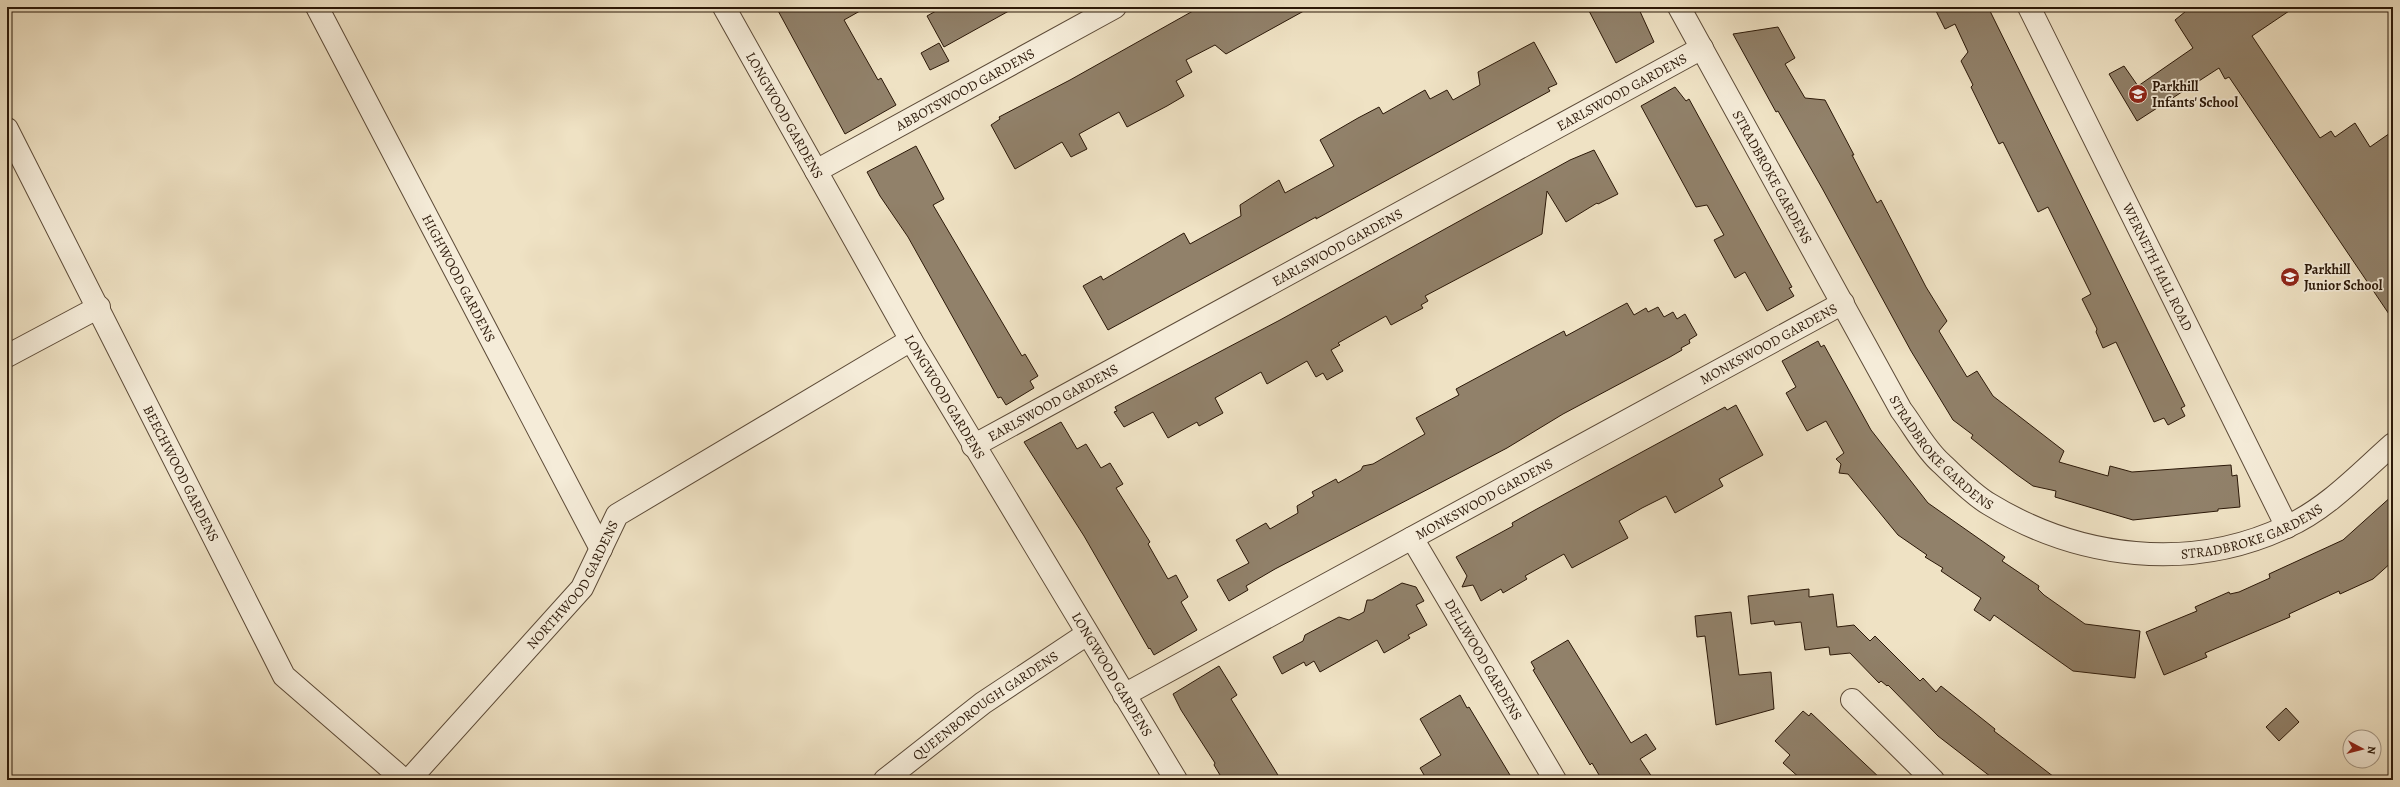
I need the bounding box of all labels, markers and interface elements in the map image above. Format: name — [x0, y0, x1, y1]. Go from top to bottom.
street label: ABBOTSWOOD GARDENS — [891, 43, 1038, 136]
street label: LONGWOOD GARDENS — [742, 48, 828, 182]
street label: EARLSWOOD GARDENS — [1553, 49, 1690, 135]
place label: Parkhill Infants' School — [2152, 77, 2239, 112]
school or university icon: Parkhill Infants' School — [2127, 83, 2149, 105]
street label: STRADBROKE GARDENS — [1728, 107, 1817, 247]
street label: WERNETH HALL ROAD — [2118, 199, 2198, 334]
street label: EARLSWOOD GARDENS — [1269, 204, 1406, 290]
street label: HIGHWOOD GARDENS — [418, 211, 500, 345]
place label: Parkhill Junior School — [2304, 260, 2383, 295]
school or university icon: Parkhill Junior School — [2279, 266, 2301, 288]
street label: MONKSWOOD GARDENS — [1696, 298, 1841, 389]
street label: LONGWOOD GARDENS — [900, 331, 990, 463]
street label: EARLSWOOD GARDENS — [984, 359, 1121, 446]
street label: STRADBROKE GARDENS — [1885, 391, 1997, 514]
street label: BEECHWOOD GARDENS — [139, 402, 224, 545]
street label: MONKSWOOD GARDENS — [1412, 454, 1556, 544]
street label: STRADBROKE GARDENS — [2180, 499, 2326, 563]
street label: NORTHWOOD GARDENS — [522, 517, 623, 653]
street label: DELLWOOD GARDENS — [1440, 595, 1527, 724]
street label: LONGWOOD GARDENS — [1067, 608, 1157, 740]
street label: QUEENBOROUGH GARDENS — [908, 646, 1062, 765]
north arrow — [2342, 729, 2382, 769]
text: N — [2363, 745, 2379, 755]

